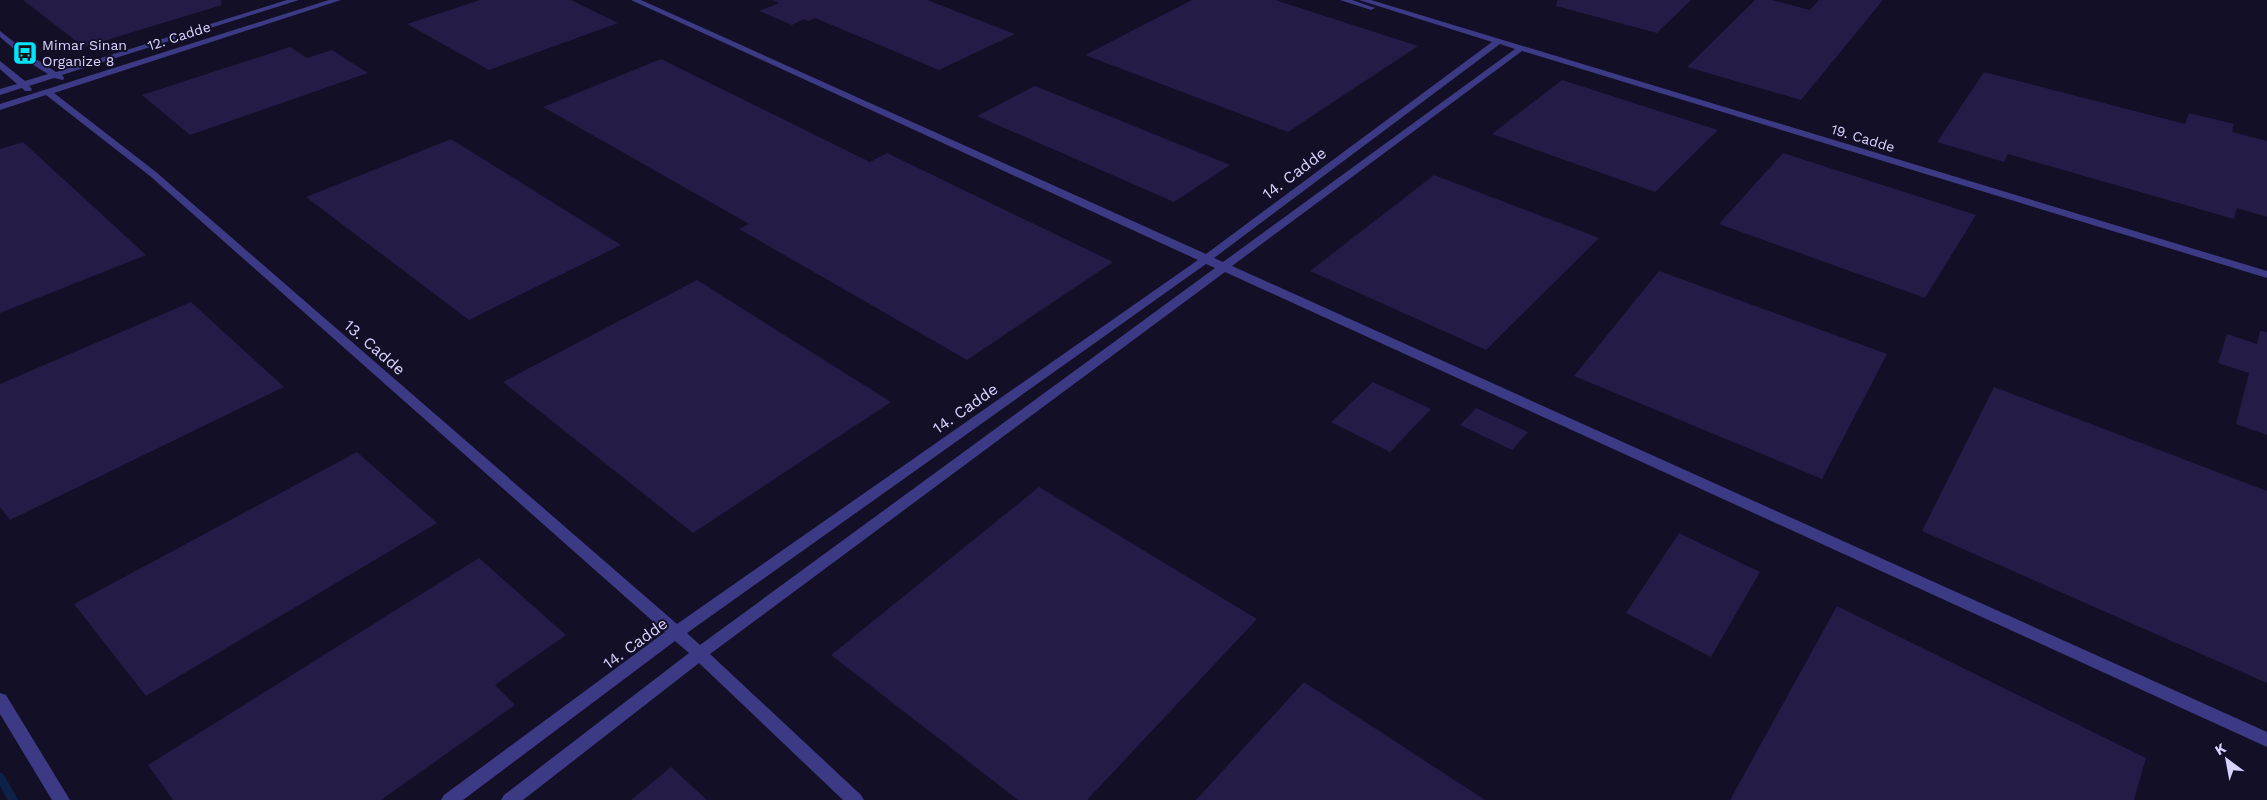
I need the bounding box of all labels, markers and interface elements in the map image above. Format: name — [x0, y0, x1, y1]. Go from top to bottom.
street label: 12. Cadde — [145, 18, 213, 54]
place label: Mimar Sinan Organize 8 — [42, 37, 127, 69]
bus stop icon: Mimar Sinan Organize 8 — [12, 40, 38, 66]
street label: 19. Cadde — [1829, 121, 1897, 155]
street label: 14. Cadde — [1259, 143, 1330, 204]
street label: 13. Cadde — [340, 316, 409, 379]
street label: 14. Cadde — [929, 379, 1001, 438]
street label: 14. Cadde — [599, 614, 671, 673]
north arrow — [2202, 735, 2252, 785]
text: K — [2212, 739, 2229, 758]

